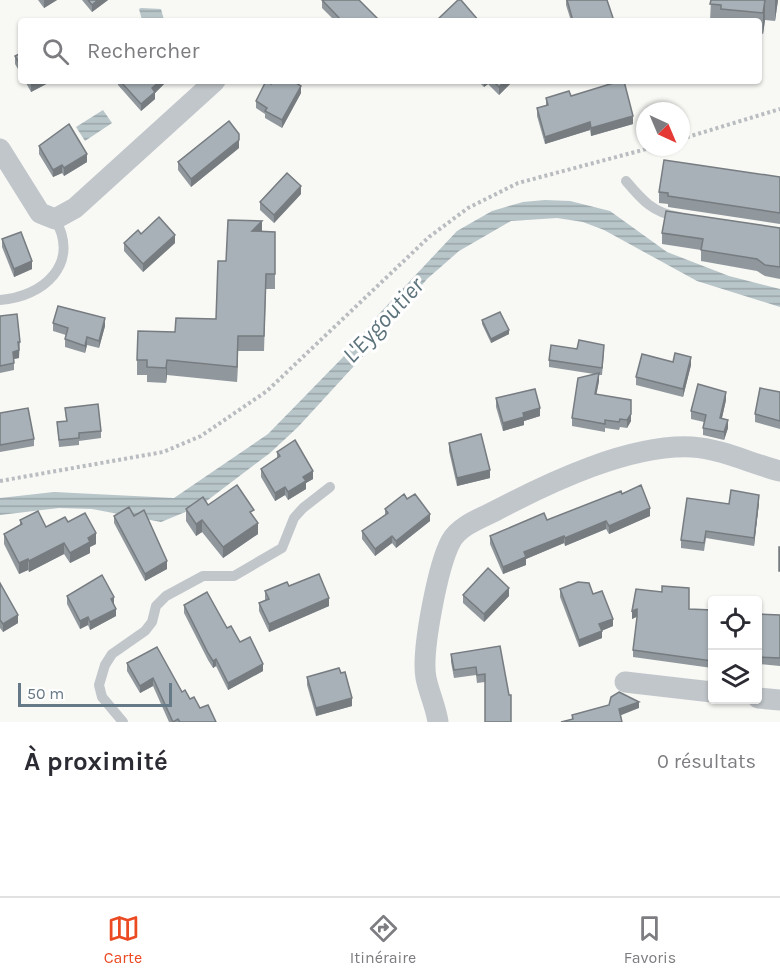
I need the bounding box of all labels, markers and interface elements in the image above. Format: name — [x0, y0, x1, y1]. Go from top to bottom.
search box — [18, 18, 762, 84]
icon: search — [39, 35, 72, 68]
text: Rechercher — [87, 38, 200, 64]
north arrow — [636, 102, 690, 156]
water label: L'Eygoutier — [336, 271, 430, 368]
map controls — [708, 596, 762, 704]
button: locate — [708, 596, 762, 650]
button: layers — [708, 650, 762, 704]
scale bar — [18, 680, 172, 708]
text: 50 m — [27, 684, 64, 703]
text: À proximité — [24, 746, 168, 777]
text: 0 résultats — [657, 750, 756, 773]
tab: Carte — [104, 912, 142, 967]
tab: Itinéraire — [350, 912, 416, 967]
tab: Favoris — [624, 912, 676, 967]

